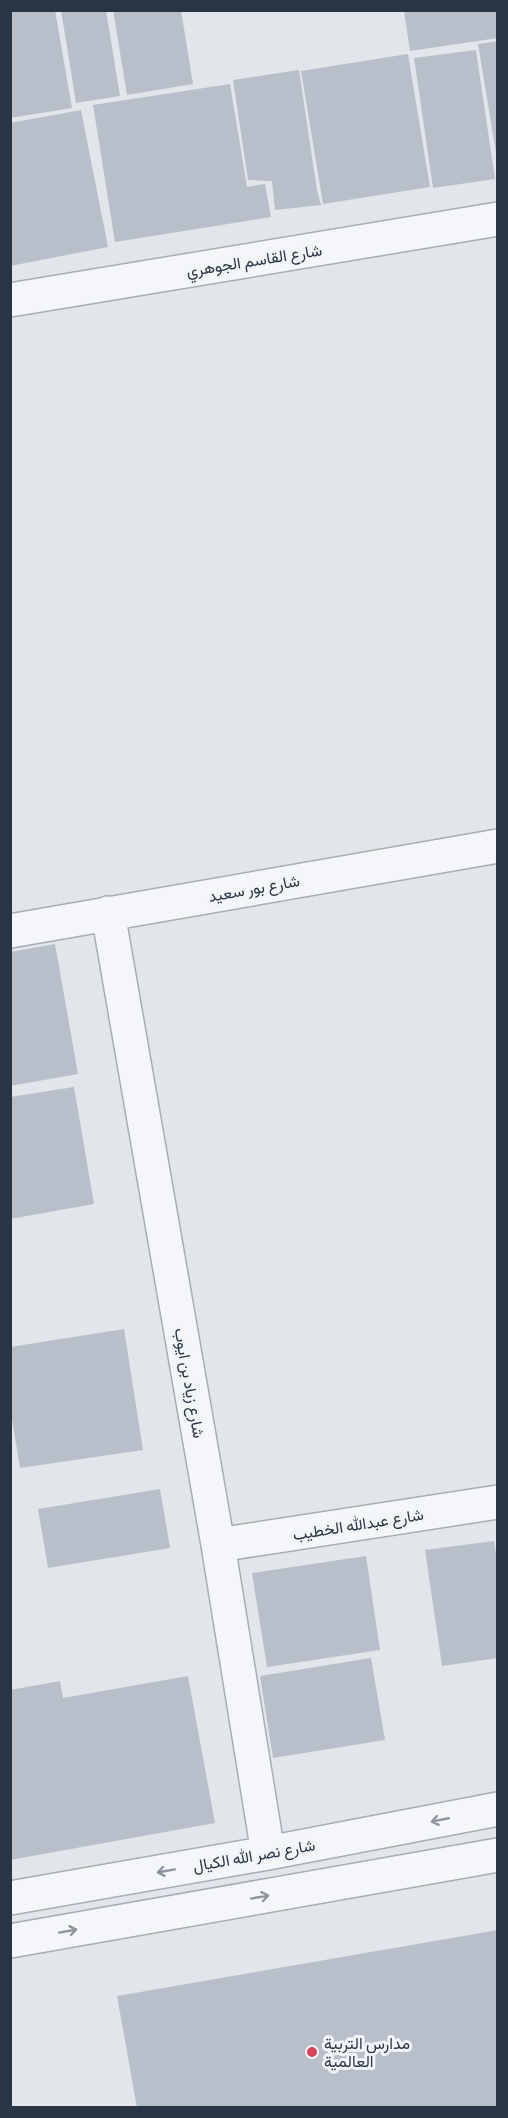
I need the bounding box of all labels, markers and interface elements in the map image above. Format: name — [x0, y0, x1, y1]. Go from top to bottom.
street label: شارع القاسم الجوهري — [185, 239, 324, 285]
street label: شارع بور سعيد — [207, 870, 302, 908]
street label: شارع زياد بن ايوب — [168, 1326, 210, 1440]
street label: شارع عبدالله الخطيب — [291, 1504, 425, 1546]
one-way arrow — [431, 1815, 450, 1826]
street label: شارع نصر الله الكيال — [191, 1834, 317, 1878]
one-way arrow — [156, 1865, 176, 1876]
one-way arrow — [250, 1891, 269, 1902]
one-way arrow — [58, 1925, 77, 1936]
place label: مدارس التربية العالمية — [324, 2033, 410, 2071]
marker: مدارس التربية العالمية — [305, 2045, 319, 2059]

